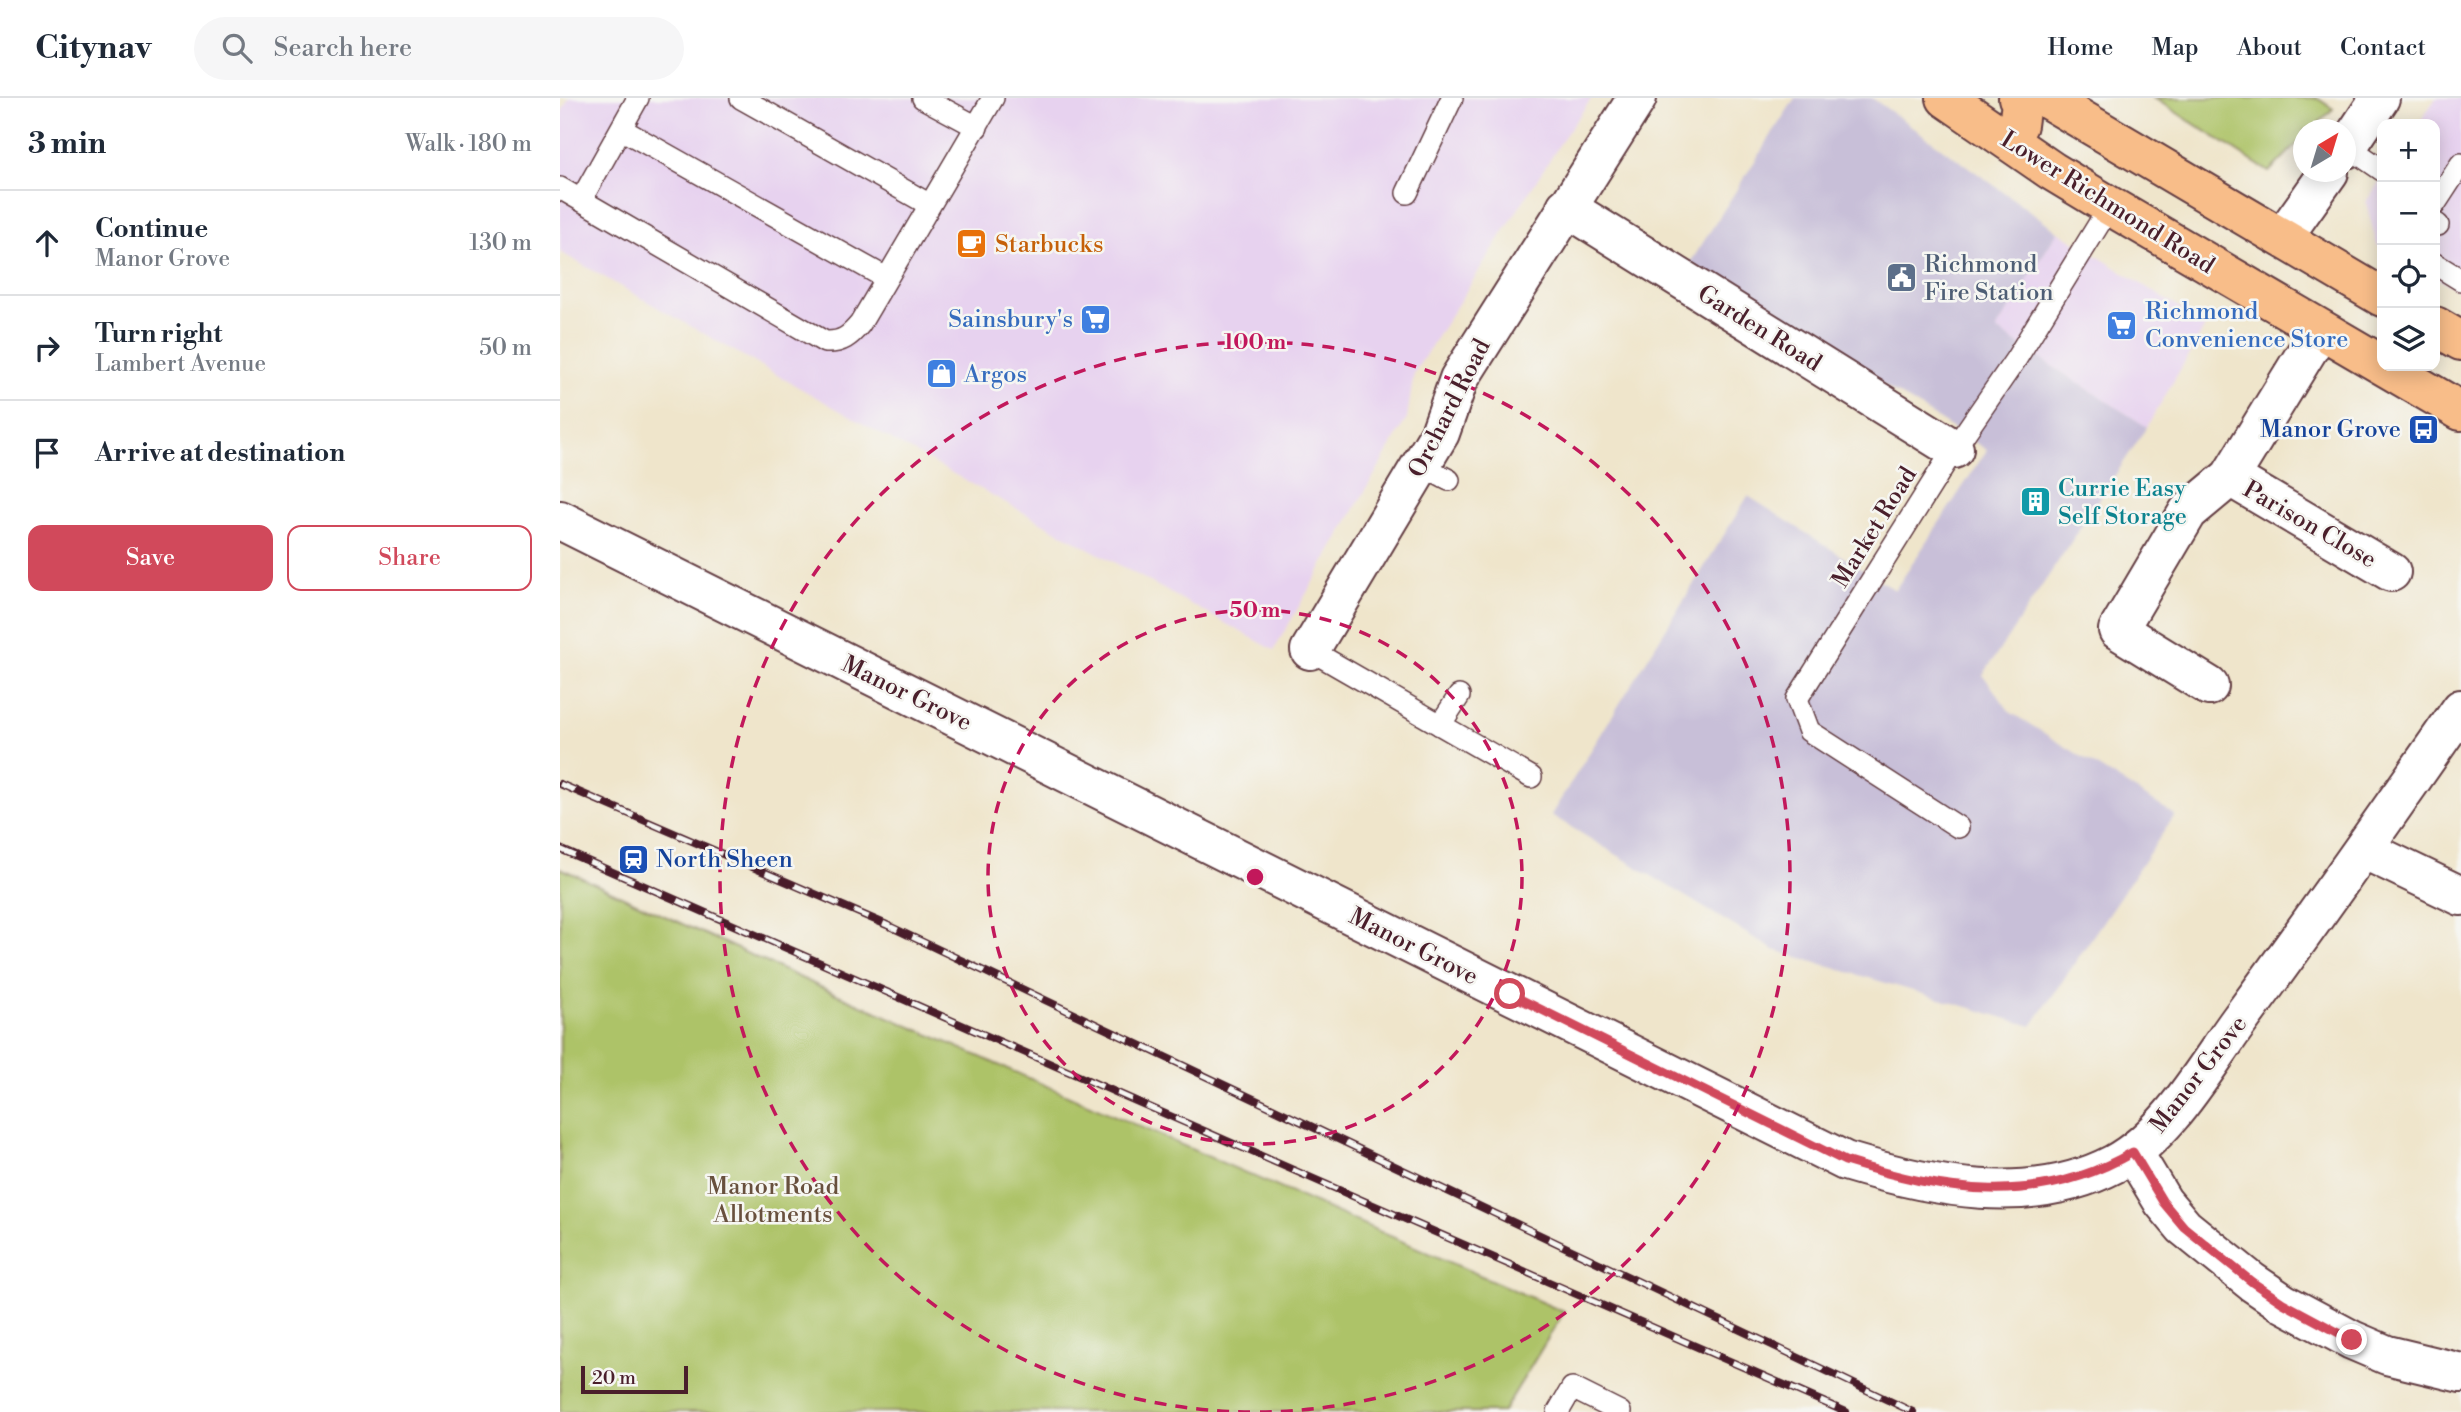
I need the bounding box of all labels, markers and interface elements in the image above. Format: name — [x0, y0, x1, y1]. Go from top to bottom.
search box — [194, 17, 684, 80]
text: Citynav — [35, 28, 152, 69]
icon: search — [218, 29, 256, 67]
text: Search here — [274, 32, 412, 64]
text: Home — [2048, 33, 2113, 63]
text: Map — [2151, 33, 2199, 63]
text: About — [2237, 33, 2302, 63]
text: Contact — [2340, 33, 2426, 63]
north arrow — [2293, 119, 2356, 182]
map controls — [2377, 119, 2440, 371]
button: + — [2377, 119, 2440, 182]
text: 3 min — [28, 125, 106, 163]
street label: Lower Richmond Road — [1995, 125, 2220, 281]
text: Walk · 180 m — [405, 130, 532, 158]
button: − — [2377, 182, 2440, 245]
text: Continue — [95, 213, 208, 245]
icon: ahead — [28, 224, 66, 262]
cafe icon: Starbucks — [955, 227, 989, 261]
text: 130 m — [469, 229, 532, 257]
place label: Starbucks — [995, 230, 1103, 260]
text: Manor Grove — [95, 245, 230, 273]
button: locate — [2377, 245, 2440, 308]
place label: Richmond Fire Station — [1924, 250, 2054, 308]
public building icon: Richmond Fire Station — [1884, 261, 1918, 295]
street label: Garden Road — [1692, 279, 1827, 379]
place label: Richmond Convenience Store — [2145, 297, 2348, 355]
supermarket icon: Sainsbury's — [1079, 302, 1113, 336]
place label: Sainsbury's — [948, 305, 1073, 335]
supermarket icon: Richmond Convenience Store — [2105, 308, 2139, 342]
button: layers — [2377, 308, 2440, 371]
text: Turn right — [95, 318, 223, 350]
icon: right — [28, 329, 66, 367]
text: 100 m — [1224, 330, 1286, 356]
text: 50 m — [479, 334, 532, 362]
street label: Orchard Road — [1402, 334, 1498, 483]
text: Lambert Avenue — [95, 350, 266, 378]
shop icon: Argos — [924, 357, 958, 391]
place label: Argos — [963, 360, 1027, 390]
bus stop icon: Manor Grove — [2407, 412, 2441, 446]
place label: Manor Grove — [2260, 415, 2401, 445]
icon: arrive — [28, 434, 66, 472]
text: Arrive at destination — [95, 437, 345, 469]
street label: Market Road — [1826, 461, 1924, 594]
place label: Currie Easy Self Storage — [2058, 474, 2187, 532]
street label: Parison Close — [2237, 475, 2382, 575]
building icon: Currie Easy Self Storage — [2018, 485, 2052, 519]
button: Save — [28, 525, 273, 591]
button: Share — [287, 525, 532, 591]
text: 50 m — [1230, 598, 1280, 624]
street label: Manor Grove — [837, 650, 976, 738]
station icon: North Sheen — [616, 842, 650, 876]
place label: North Sheen — [656, 845, 793, 875]
centre of rings — [1243, 865, 1267, 889]
street label: Manor Grove — [1344, 902, 1483, 992]
route start — [1494, 978, 1525, 1009]
street label: Manor Grove — [2144, 1010, 2254, 1139]
park label: Manor Road Allotments — [707, 1172, 839, 1230]
route end — [2336, 1324, 2367, 1355]
scale bar — [581, 1363, 688, 1395]
text: 20 m — [592, 1366, 636, 1390]

